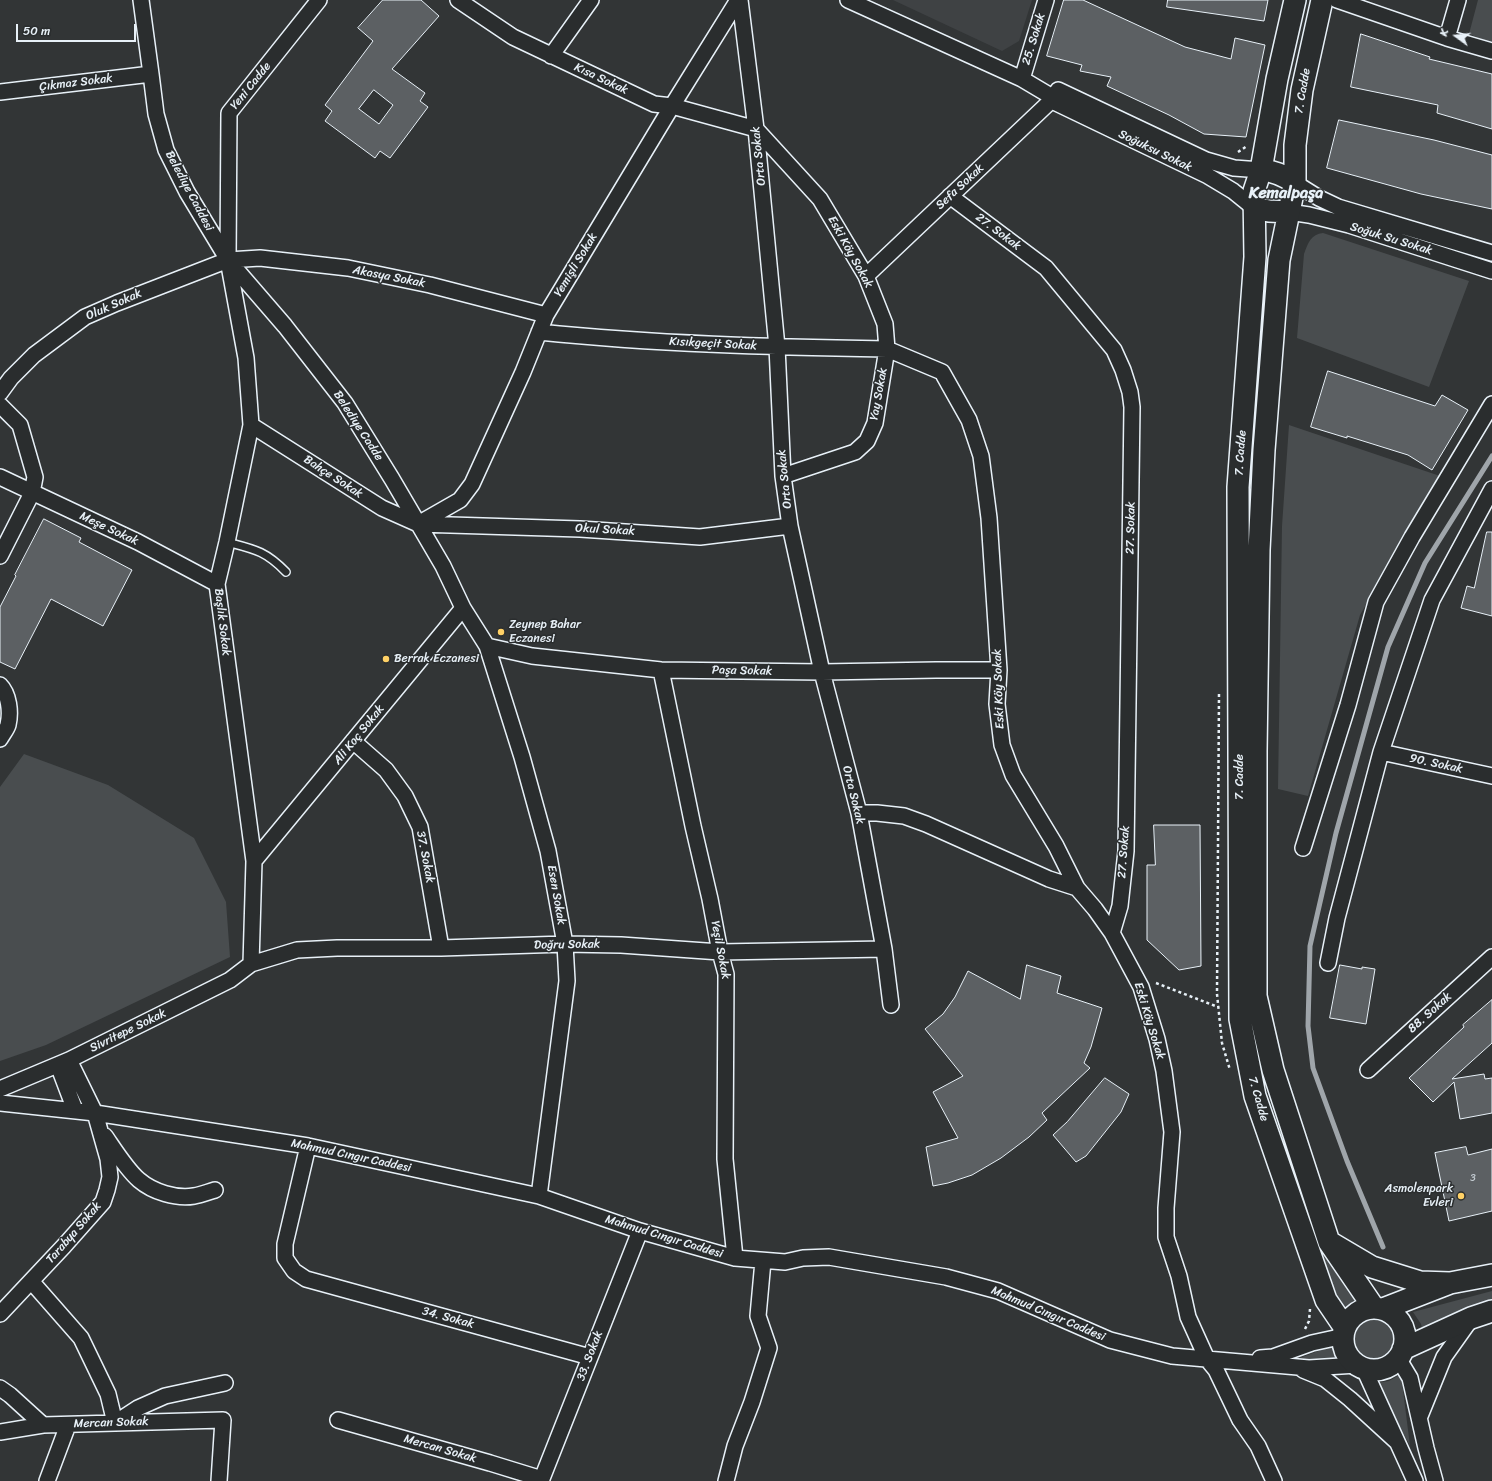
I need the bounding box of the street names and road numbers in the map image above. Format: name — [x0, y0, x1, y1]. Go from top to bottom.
street label: 25. Sokak — [1019, 11, 1049, 67]
street label: Yeni Cadde — [228, 59, 274, 113]
street label: Kısa Sokak — [572, 60, 630, 98]
street label: 7. Cadde — [1292, 67, 1314, 115]
street label: Çıkmaz Sokak — [39, 71, 113, 95]
street label: Orta Sokak — [749, 126, 769, 186]
street label: Soğuksu Sokak — [1116, 127, 1194, 175]
street label: Belediye Caddesi — [162, 148, 216, 234]
street label: Sefa Sokak — [933, 161, 987, 213]
street label: 27. Sokak — [973, 210, 1023, 254]
street label: Eski Köy Sokak — [824, 213, 876, 291]
street label: Soğuk Su Sokak — [1348, 220, 1434, 258]
street label: Yemişli Sokak — [551, 231, 601, 299]
street label: Akasya Sokak — [352, 263, 426, 291]
street label: Oluk Sokak — [84, 286, 144, 324]
street label: Kısıkgeçit Sokak — [669, 335, 757, 353]
street label: Yay Sokak — [867, 367, 891, 421]
street label: Belediye Cadde — [330, 388, 386, 464]
street label: 7. Cadde — [1232, 430, 1250, 476]
street label: Orta Sokak — [775, 449, 795, 509]
street label: Bahçe Sokak — [301, 453, 365, 501]
street label: 27. Sokak — [1123, 501, 1139, 555]
street label: Meşe Sokak — [77, 509, 141, 549]
street label: Okul Sokak — [575, 521, 635, 539]
street label: Başlık Sokak — [211, 588, 233, 656]
street label: Eski Köy Sokak — [990, 649, 1008, 729]
street label: Paşa Sokak — [712, 663, 772, 679]
street label: Ali Koç Sokak — [331, 702, 387, 768]
street label: 90. Sokak — [1408, 751, 1464, 777]
street label: 7. Cadde — [1233, 754, 1247, 800]
street label: Orta Sokak — [839, 764, 867, 826]
street label: 27. Sokak — [1115, 825, 1133, 879]
street label: 37. Sokak — [413, 830, 437, 884]
street label: Esen Sokak — [544, 864, 568, 926]
street label: Yeşil Sokak — [707, 920, 733, 980]
street label: Doğru Sokak — [534, 937, 600, 953]
street label: Eski Köy Sokak — [1130, 981, 1168, 1061]
street label: 88. Sokak — [1405, 990, 1455, 1036]
street label: Sivritepe Sokak — [87, 1006, 169, 1056]
street label: 7. Cadde — [1245, 1075, 1271, 1123]
street label: Mahmud Cıngır Caddesi — [290, 1136, 412, 1176]
street label: Tarabya Sokak — [43, 1199, 105, 1267]
street label: Mahmud Cıngır Caddesi — [603, 1212, 725, 1262]
street label: Mahmud Cıngır Caddesi — [989, 1283, 1107, 1345]
street label: 34. Sokak — [420, 1304, 476, 1332]
street label: 33. Sokak — [574, 1329, 606, 1383]
street label: Mercan Sokak — [73, 1414, 149, 1432]
street label: Mercan Sokak — [402, 1432, 478, 1466]

